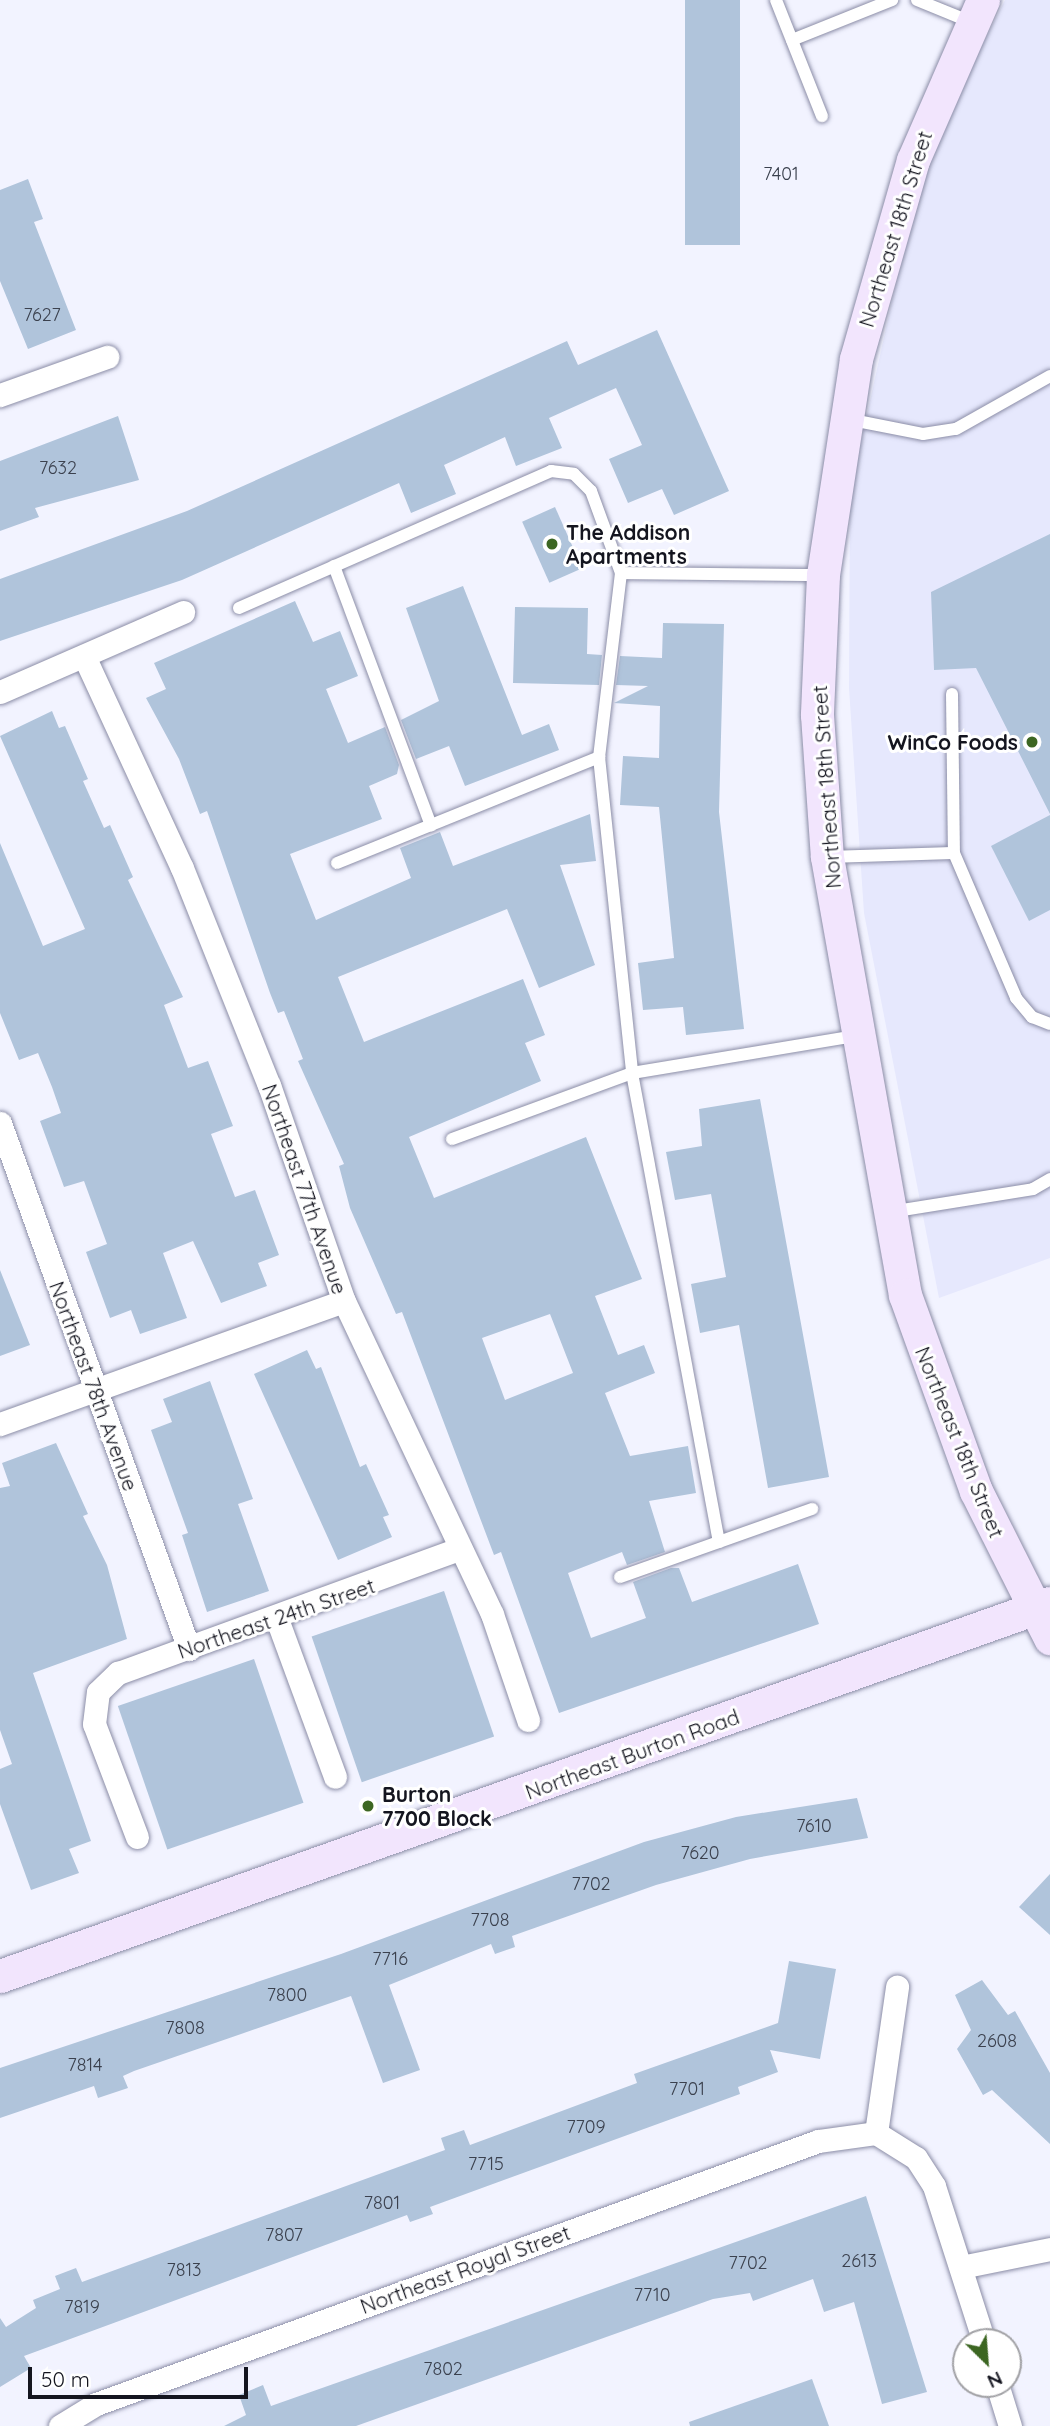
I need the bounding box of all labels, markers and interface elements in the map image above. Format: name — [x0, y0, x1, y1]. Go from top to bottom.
street label: Northeast 18th Street — [853, 128, 937, 330]
house number: 7401 — [763, 163, 799, 185]
house number: 7627 — [23, 304, 61, 326]
house number: 7632 — [39, 457, 77, 479]
place label: The Addison Apartments — [566, 519, 690, 569]
marker: The Addison Apartments — [544, 536, 560, 552]
street label: Northeast 18th Street — [806, 684, 846, 890]
place label: WinCo Foods — [888, 729, 1018, 755]
marker: WinCo Foods — [1024, 734, 1040, 750]
street label: Northeast 77th Avenue — [257, 1081, 353, 1297]
street label: Northeast 78th Avenue — [44, 1278, 144, 1494]
street label: Northeast 18th Street — [910, 1343, 1010, 1541]
street label: Northeast 24th Street — [174, 1572, 378, 1664]
street label: Northeast Burton Road — [522, 1704, 742, 1804]
place label: Burton 7700 Block — [382, 1781, 492, 1831]
marker: Burton 7700 Block — [360, 1798, 376, 1814]
house number: 7610 — [796, 1815, 832, 1837]
house number: 7620 — [680, 1842, 720, 1864]
house number: 7702 — [571, 1873, 611, 1895]
house number: 7708 — [471, 1909, 509, 1931]
house number: 7716 — [372, 1948, 408, 1970]
house number: 7800 — [267, 1984, 307, 2006]
house number: 7808 — [165, 2017, 205, 2039]
house number: 2608 — [977, 2030, 1017, 2052]
house number: 7814 — [68, 2054, 102, 2076]
house number: 7701 — [669, 2078, 705, 2100]
house number: 7709 — [566, 2116, 606, 2138]
house number: 7715 — [468, 2153, 504, 2175]
house number: 7801 — [364, 2192, 400, 2214]
street label: Northeast Royal Street — [357, 2219, 573, 2319]
house number: 7807 — [265, 2224, 303, 2246]
house number: 2613 — [841, 2250, 877, 2272]
house number: 7702 — [728, 2252, 768, 2274]
house number: 7813 — [166, 2259, 202, 2281]
house number: 7710 — [634, 2284, 670, 2306]
house number: 7819 — [64, 2296, 100, 2318]
north arrow — [952, 2328, 1022, 2398]
scale bar — [32, 2352, 252, 2396]
house number: 7802 — [423, 2358, 463, 2380]
text: 50 m — [41, 2366, 90, 2392]
text: N — [984, 2366, 1006, 2394]

